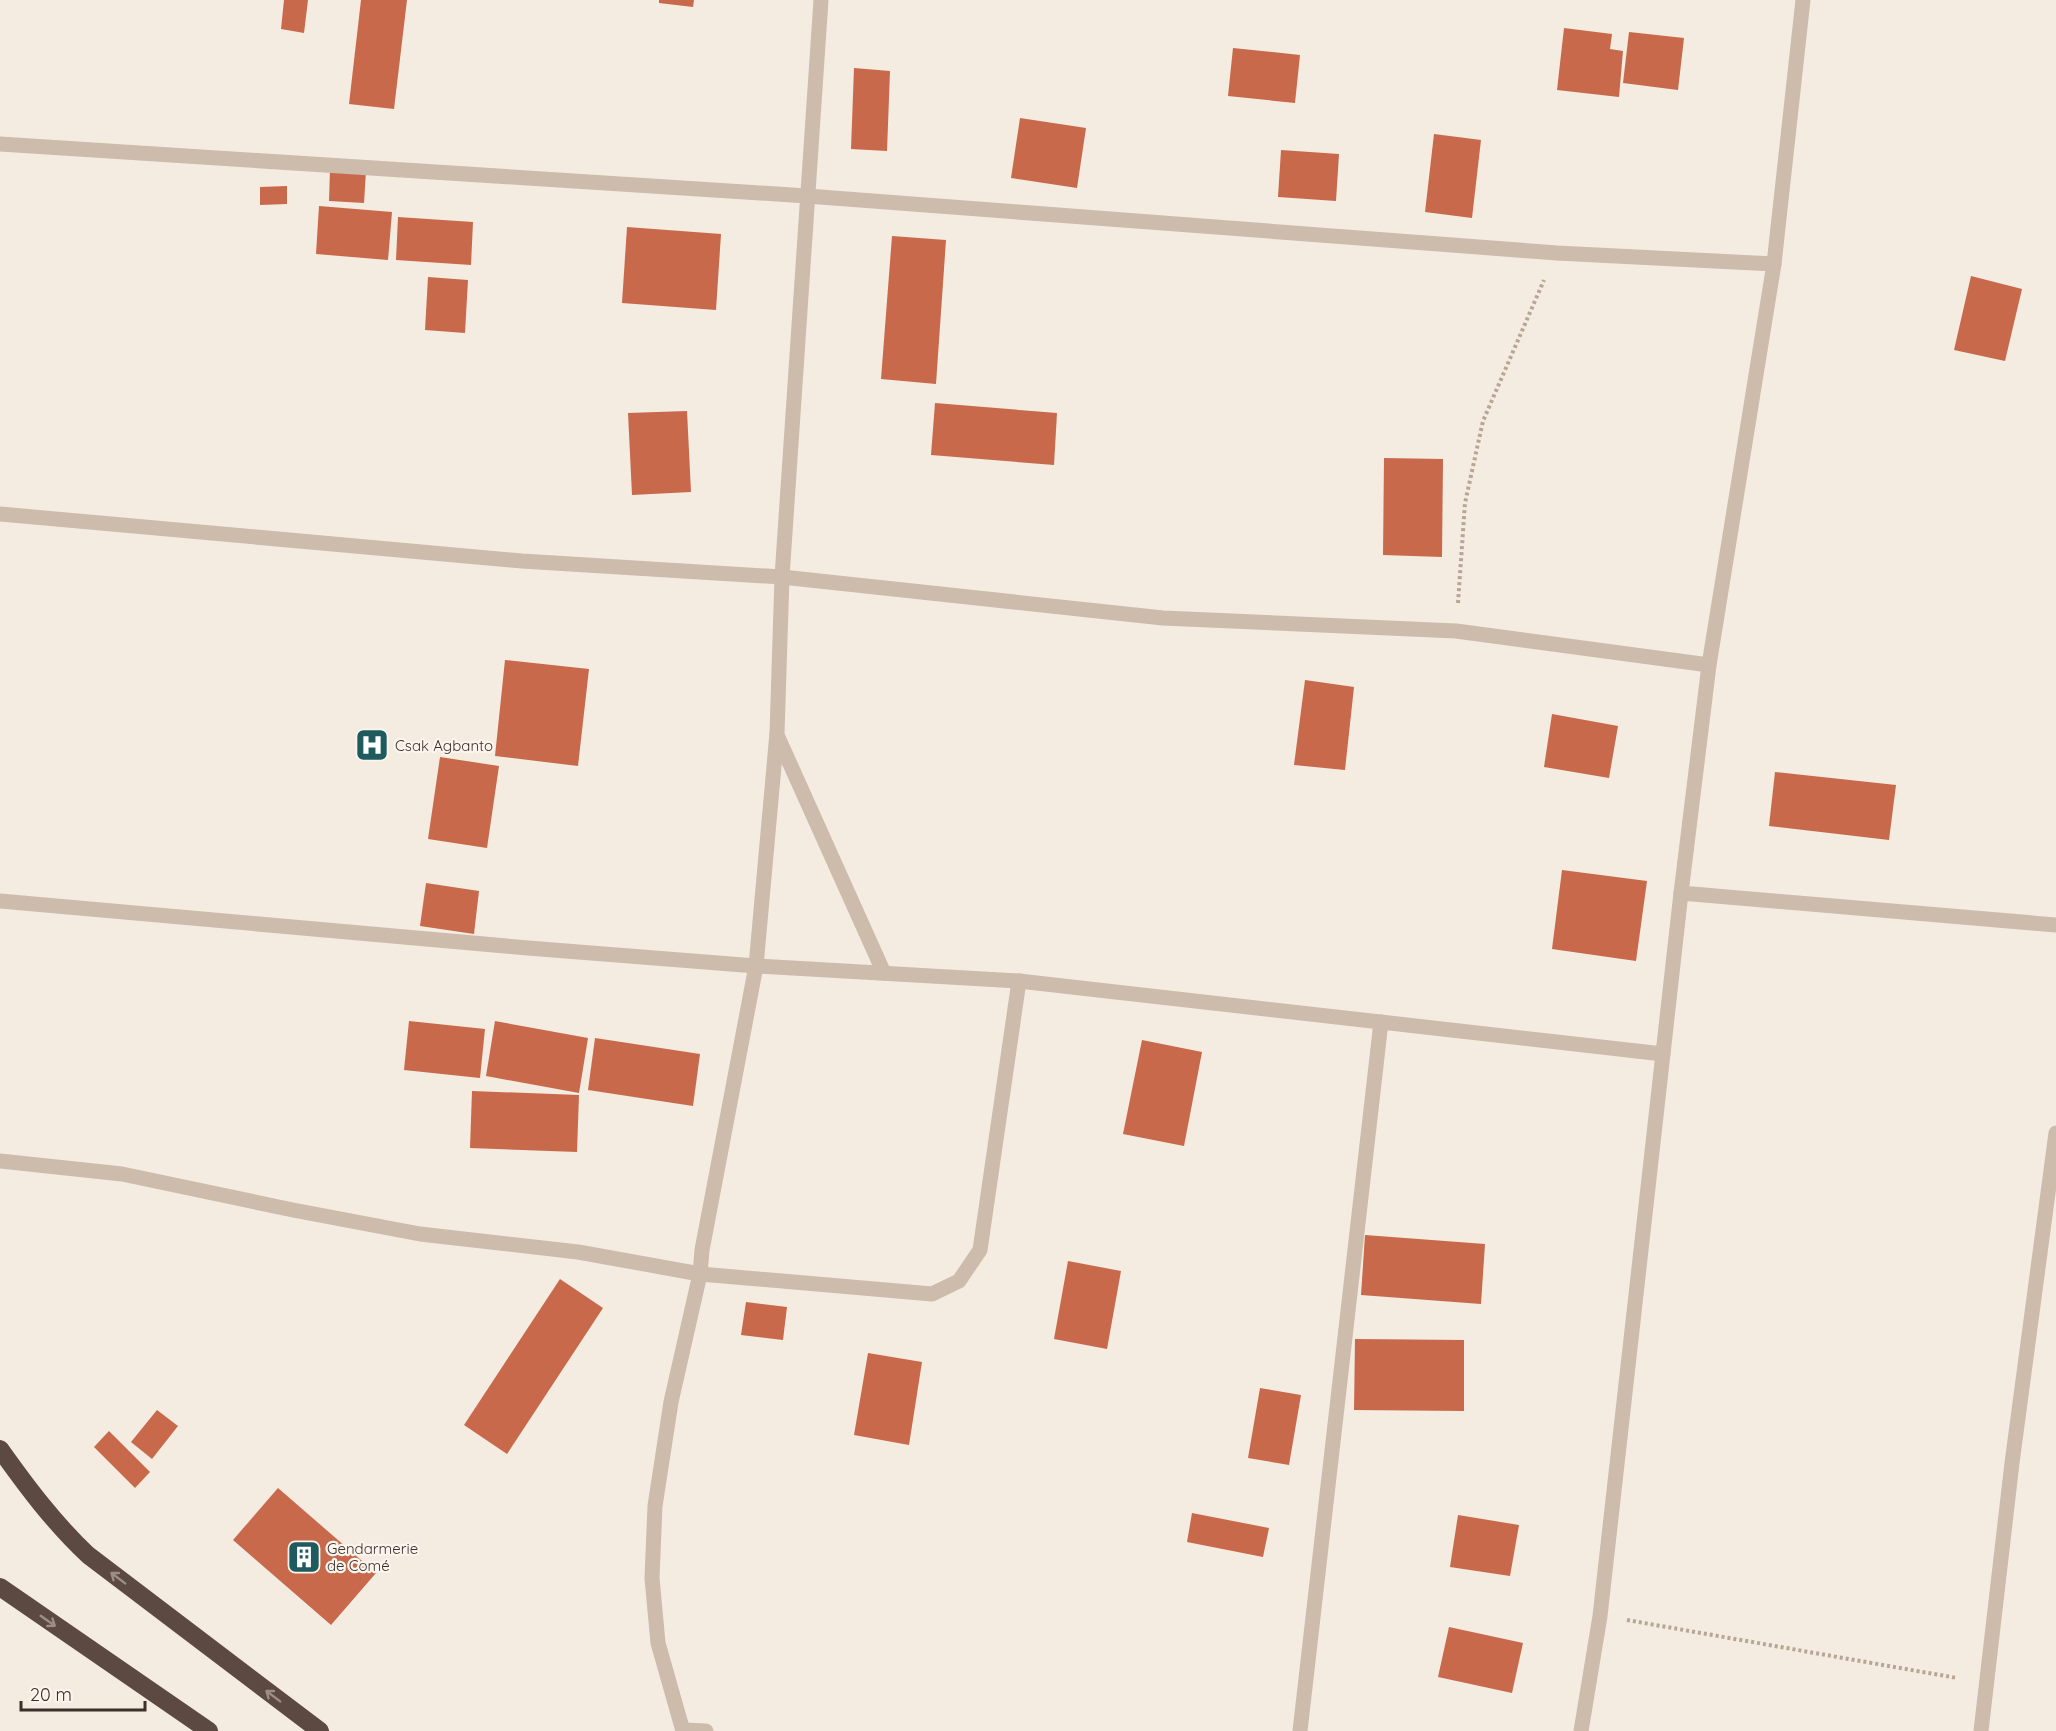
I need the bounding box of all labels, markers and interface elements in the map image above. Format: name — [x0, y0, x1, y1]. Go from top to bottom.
hospital icon: Csak Agbanto — [354, 727, 390, 763]
place label: Csak Agbanto — [395, 736, 493, 755]
building icon: Gendarmerie de Comé — [286, 1539, 322, 1575]
place label: Gendarmerie de Comé — [327, 1539, 418, 1575]
one-way arrow — [110, 1572, 126, 1585]
one-way arrow — [39, 1615, 55, 1627]
scale bar — [21, 1674, 146, 1712]
text: 20 m — [30, 1683, 72, 1706]
one-way arrow — [266, 1689, 282, 1702]

